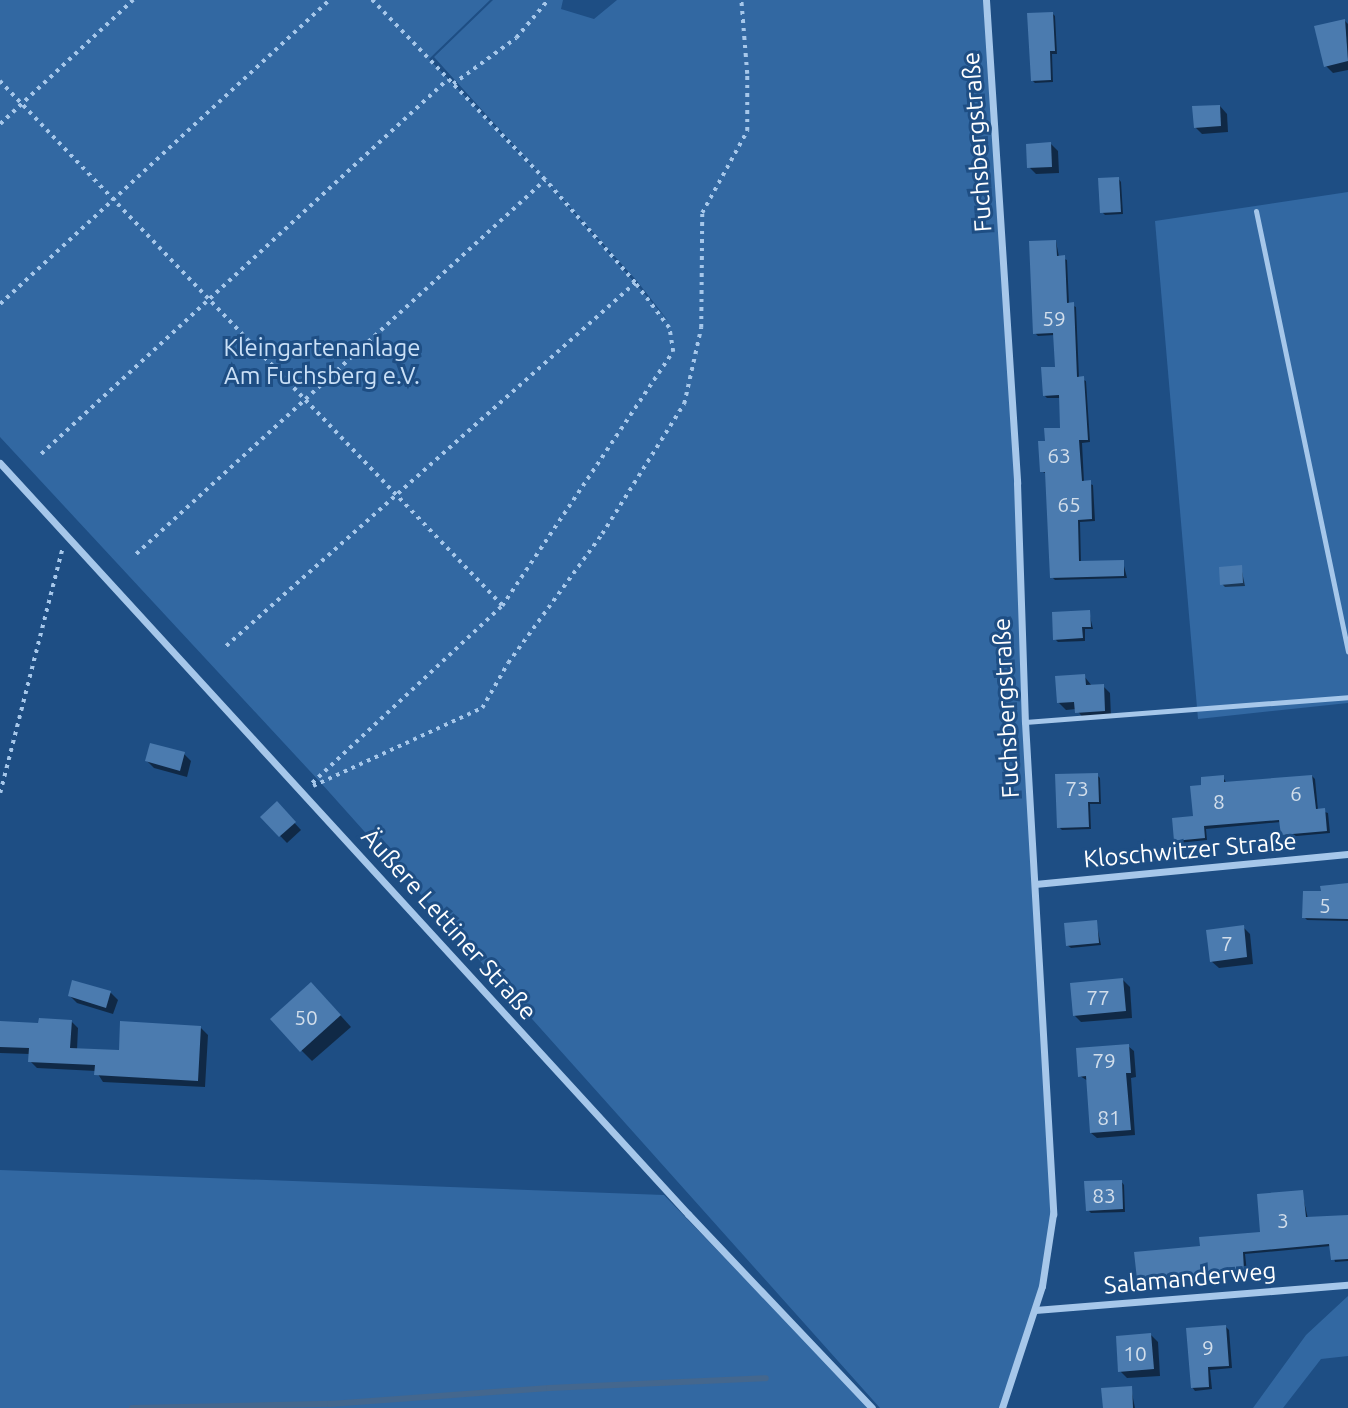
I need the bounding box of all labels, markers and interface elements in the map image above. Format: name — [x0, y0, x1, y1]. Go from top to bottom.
street label: Fuchsbergstraße — [956, 51, 998, 233]
house number: 59 — [1042, 305, 1066, 331]
park label: Kleingartenanlage Am Fuchsberg e.V. — [223, 334, 421, 390]
house number: 63 — [1047, 442, 1071, 468]
house number: 65 — [1057, 491, 1081, 517]
street label: Fuchsbergstraße — [987, 617, 1025, 799]
house number: 73 — [1065, 775, 1089, 801]
house number: 6 — [1290, 780, 1302, 806]
house number: 8 — [1213, 788, 1225, 814]
street label: Äußere Lettiner Straße — [355, 822, 543, 1026]
street label: Kloschwitzer Straße — [1082, 826, 1298, 874]
house number: 5 — [1319, 892, 1331, 918]
house number: 7 — [1221, 930, 1233, 956]
house number: 77 — [1086, 984, 1110, 1010]
house number: 50 — [294, 1004, 318, 1030]
house number: 79 — [1092, 1047, 1116, 1073]
house number: 81 — [1097, 1104, 1121, 1130]
house number: 83 — [1092, 1182, 1116, 1208]
house number: 3 — [1277, 1207, 1289, 1233]
street label: Salamanderweg — [1103, 1256, 1277, 1300]
house number: 9 — [1202, 1334, 1214, 1360]
house number: 10 — [1123, 1340, 1147, 1366]

